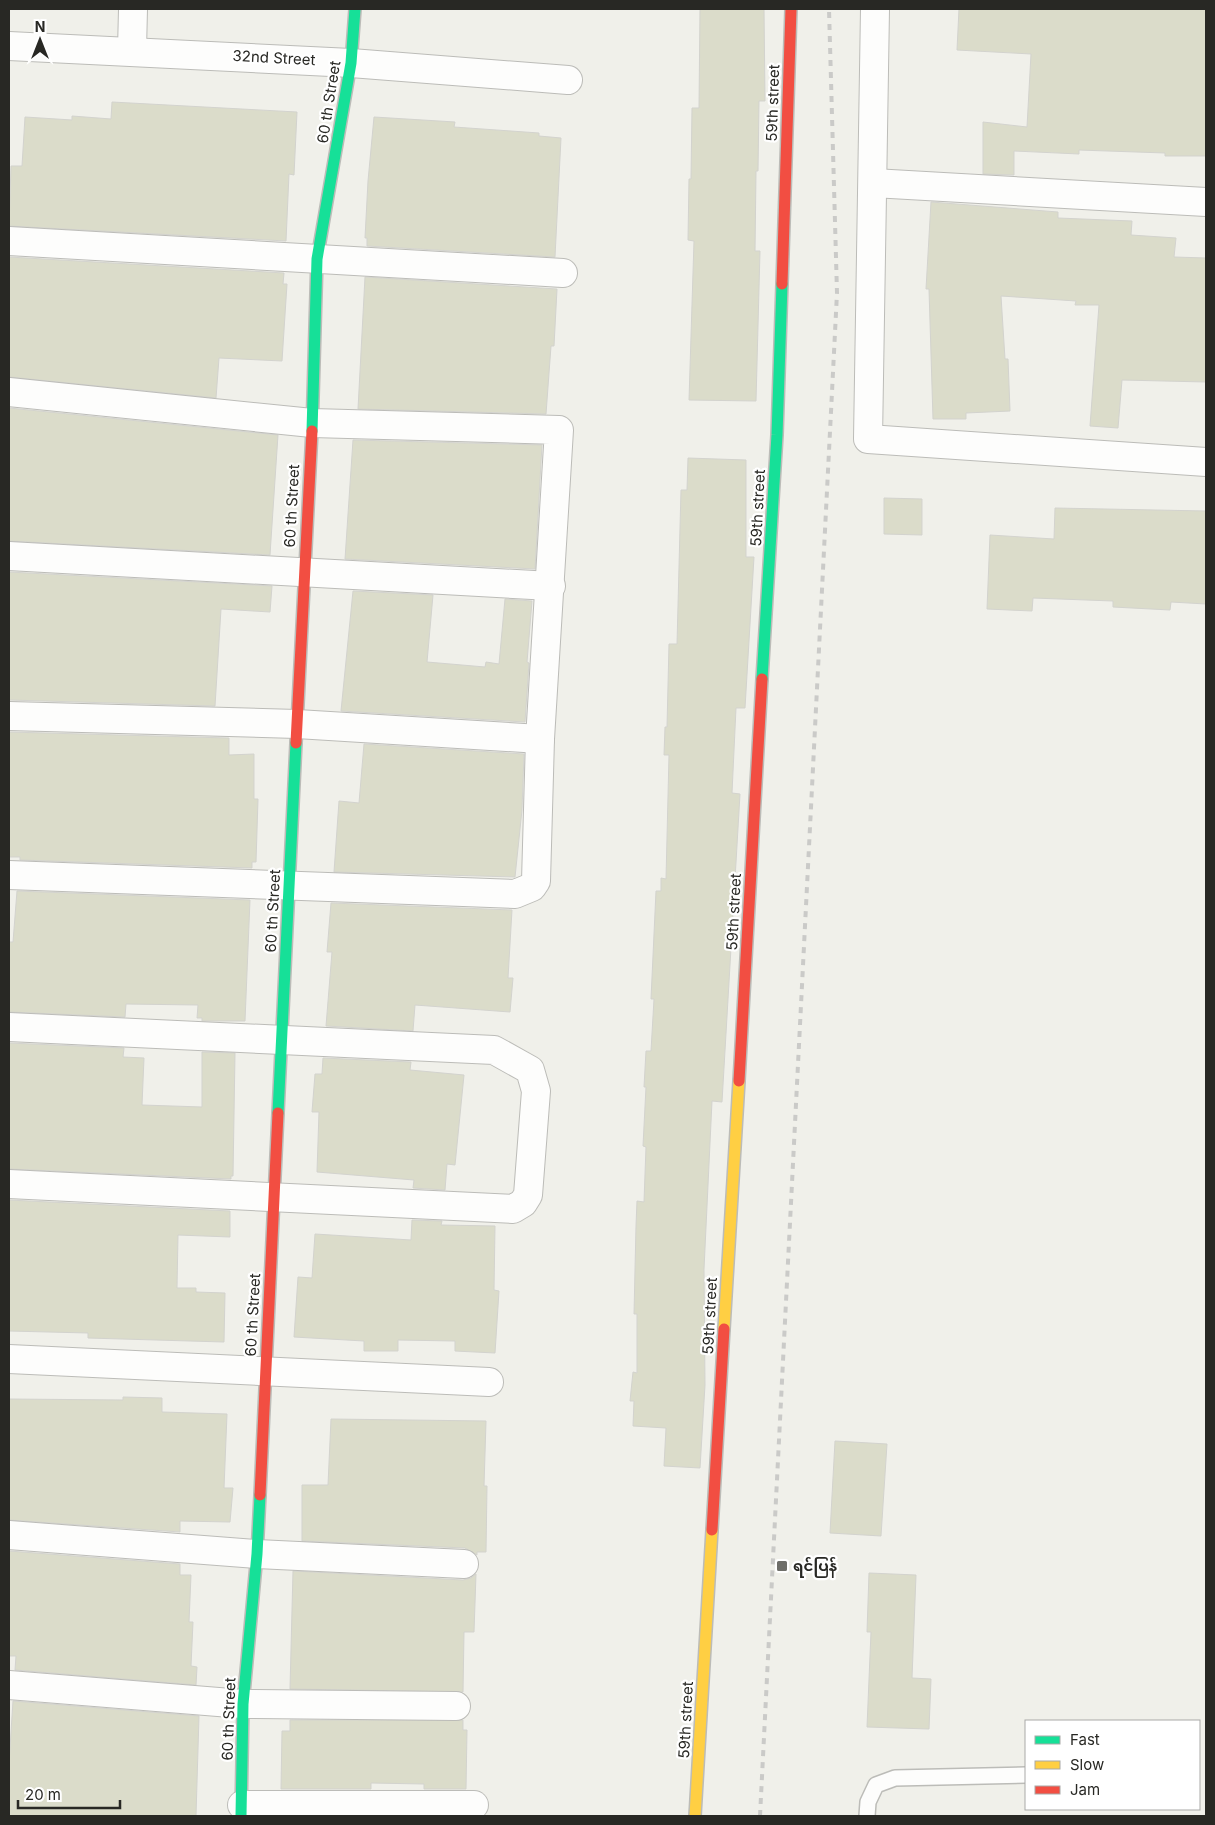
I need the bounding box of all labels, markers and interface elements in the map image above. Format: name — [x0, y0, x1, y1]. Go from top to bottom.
north arrow — [15, 15, 65, 65]
text: N — [35, 18, 45, 35]
street label: 32nd Street — [232, 46, 316, 69]
street label: 60 th Street — [313, 59, 344, 145]
street label: 59th street — [762, 64, 783, 142]
street label: 60 th Street — [280, 464, 303, 548]
street label: 59th street — [746, 469, 769, 547]
street label: 60 th Street — [261, 869, 284, 953]
street label: 59th street — [722, 873, 745, 951]
street label: 60 th Street — [241, 1273, 264, 1357]
street label: 59th street — [698, 1277, 721, 1355]
place label: ရင်ပြန် — [793, 1556, 837, 1578]
marker: ရင်ပြန် — [775, 1559, 789, 1573]
street label: 60 th Street — [218, 1677, 239, 1761]
street label: 59th street — [674, 1681, 697, 1759]
legend — [1025, 1720, 1200, 1810]
text: Fast — [1070, 1730, 1100, 1749]
text: Slow — [1070, 1755, 1104, 1774]
scale bar — [18, 1778, 120, 1810]
text: Jam — [1070, 1780, 1100, 1799]
text: 20 m — [25, 1785, 61, 1804]

